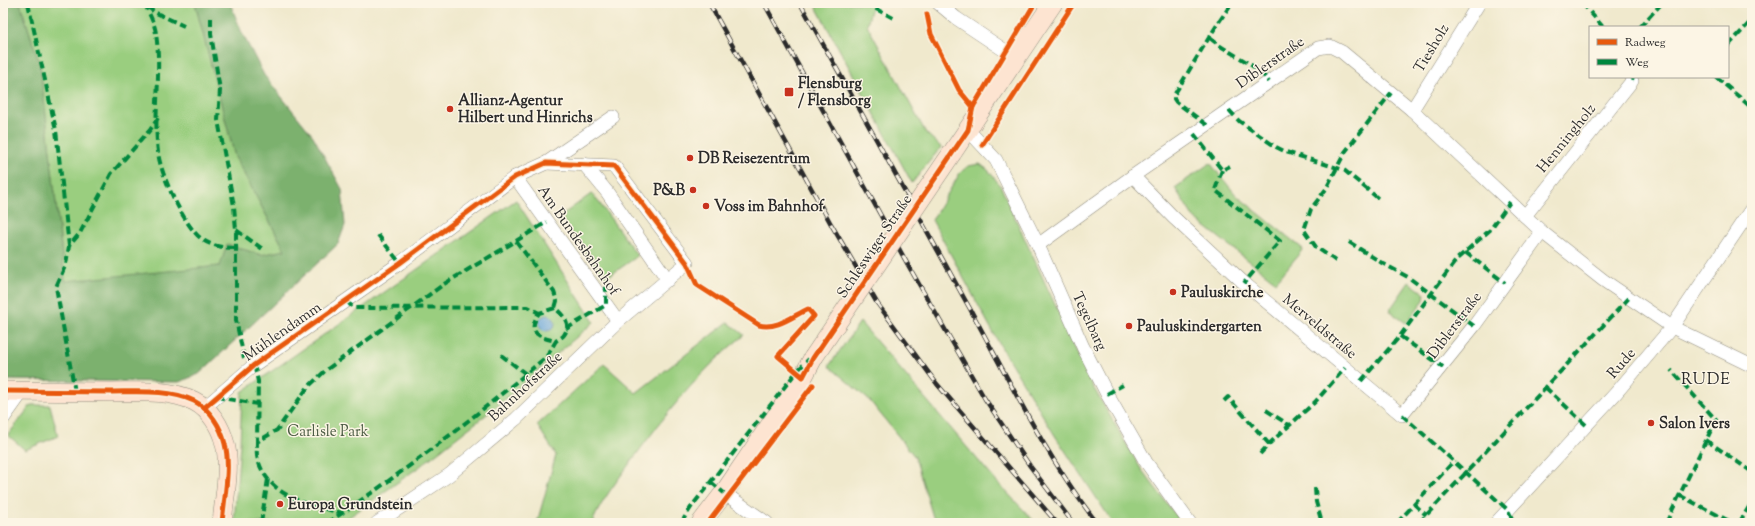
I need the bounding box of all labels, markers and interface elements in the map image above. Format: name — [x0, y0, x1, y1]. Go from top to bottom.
street label: Tiesholz — [1410, 20, 1455, 77]
legend — [1589, 26, 1729, 78]
street label: Diblerstraße — [1232, 32, 1309, 95]
text: Radweg — [1625, 34, 1666, 52]
text: Weg — [1625, 54, 1649, 72]
place label: Flensburg / Flensborg — [798, 74, 871, 112]
marker: Flensburg / Flensborg — [783, 86, 795, 98]
place label: Allianz-Agentur Hilbert und Hinrichs — [458, 91, 593, 129]
street label: Henningholz — [1533, 100, 1602, 178]
marker: Allianz-Agentur Hilbert und Hinrichs — [445, 104, 455, 114]
place label: DB Reisezentrum — [698, 149, 811, 170]
marker: DB Reisezentrum — [685, 153, 695, 163]
street label: Am Bundesbahnhof — [532, 181, 624, 301]
place label: P&B — [653, 181, 686, 202]
marker: P&B — [688, 185, 698, 195]
street label: Schleswiger Straße — [833, 191, 918, 303]
place label: Voss im Bahnhof — [714, 197, 826, 218]
marker: Voss im Bahnhof — [701, 201, 711, 211]
place label: Pauluskirche — [1181, 283, 1264, 304]
marker: Pauluskirche — [1168, 287, 1178, 297]
street label: Diblerstraße — [1423, 288, 1487, 364]
street label: Tegelbarg — [1066, 289, 1111, 354]
street label: Merveldstraße — [1277, 290, 1361, 365]
street label: Mühlendamm — [240, 297, 327, 367]
place label: Pauluskindergarten — [1137, 317, 1262, 338]
marker: Pauluskindergarten — [1124, 321, 1134, 331]
street label: Rude — [1603, 344, 1641, 384]
street label: Bahnhofstraße — [484, 347, 568, 427]
district label: RUDE — [1681, 369, 1731, 392]
place label: Salon Ivers — [1659, 414, 1730, 435]
marker: Salon Ivers — [1646, 418, 1656, 428]
park label: Carlisle Park — [287, 422, 369, 443]
place label: Europa Grundstein — [288, 495, 413, 516]
marker: Europa Grundstein — [275, 499, 285, 509]

